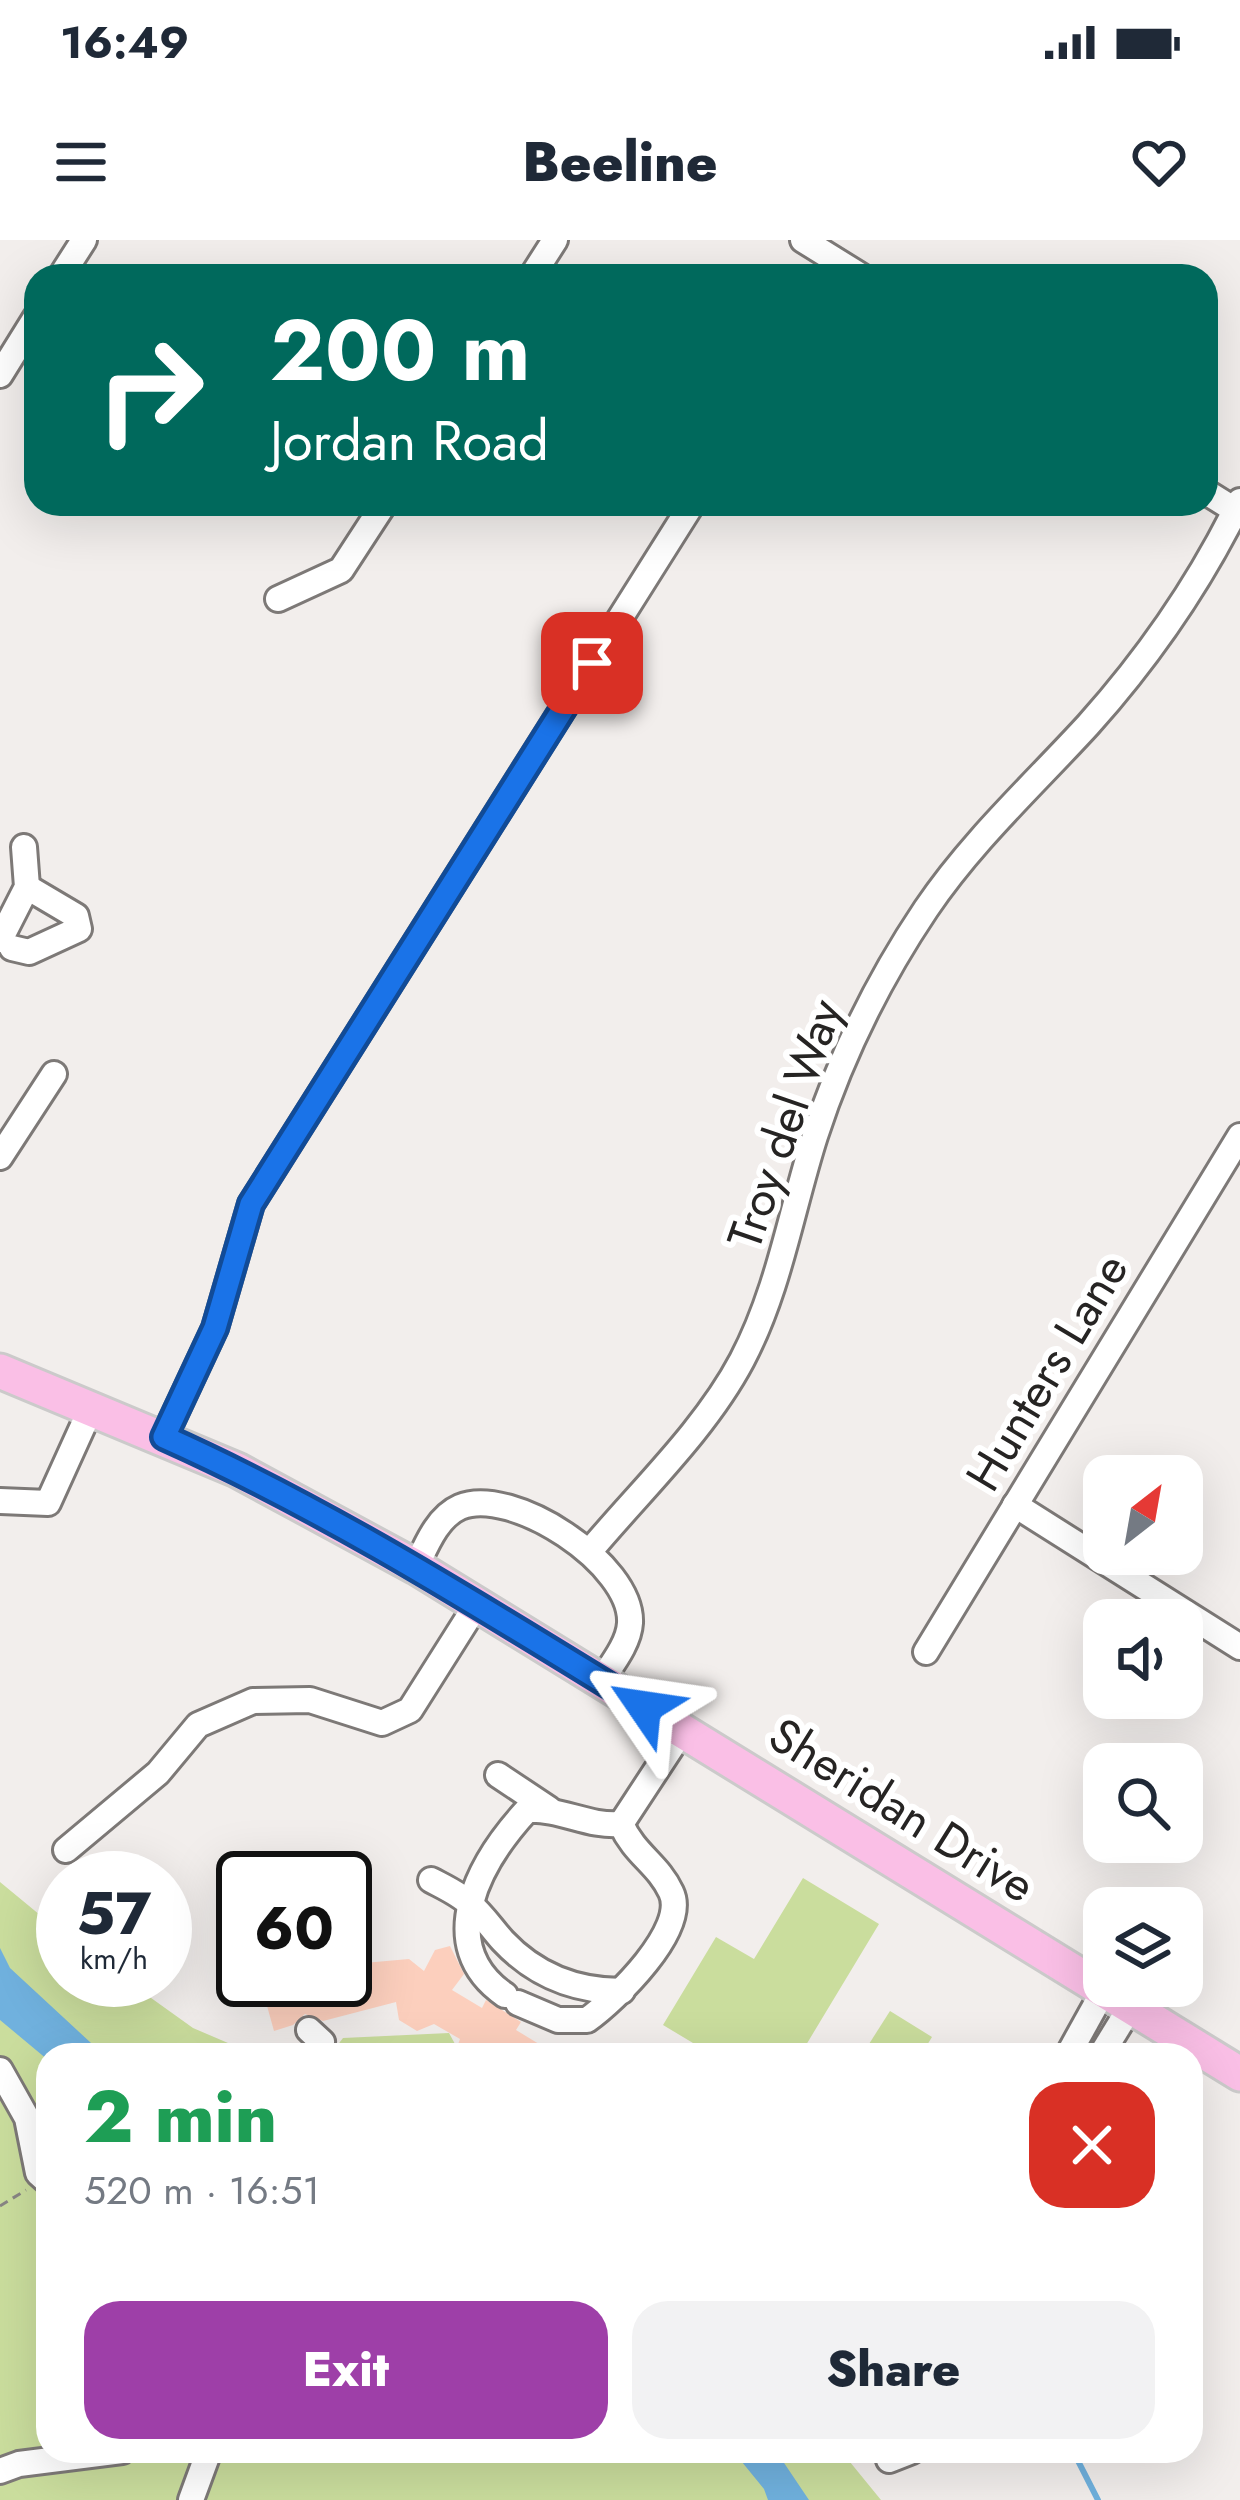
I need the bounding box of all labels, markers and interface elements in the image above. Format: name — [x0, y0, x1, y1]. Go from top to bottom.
text: 16:49 — [60, 10, 189, 75]
text: Beeline — [522, 123, 718, 201]
icon: menu — [48, 129, 114, 195]
icon: heart — [1126, 129, 1192, 195]
text: 200 m — [270, 290, 530, 412]
icon: right — [72, 312, 228, 468]
text: Jordan Road — [270, 402, 549, 480]
pin — [541, 612, 643, 714]
icon: arrive — [559, 630, 625, 696]
street label: Troy del Way — [710, 989, 860, 1258]
street label: Hunters Lane — [949, 1240, 1145, 1504]
north arrow — [1083, 1455, 1203, 1575]
map controls — [1083, 1455, 1203, 2007]
button: sound — [1083, 1599, 1203, 1719]
position arrow — [581, 1644, 707, 1770]
street label: Sheridan Drive — [756, 1701, 1048, 1919]
button: search — [1083, 1743, 1203, 1863]
speed limit sign: 60 — [216, 1851, 372, 2007]
text: 57 — [77, 1870, 151, 1957]
button: layers — [1083, 1887, 1203, 2007]
text: km/h — [80, 1937, 148, 1980]
text: 2 min — [84, 2065, 277, 2169]
button: close — [1029, 2082, 1155, 2208]
text: 520 m · 16:51 — [84, 2162, 320, 2219]
button: Exit — [84, 2301, 608, 2439]
button: Share — [632, 2301, 1155, 2439]

